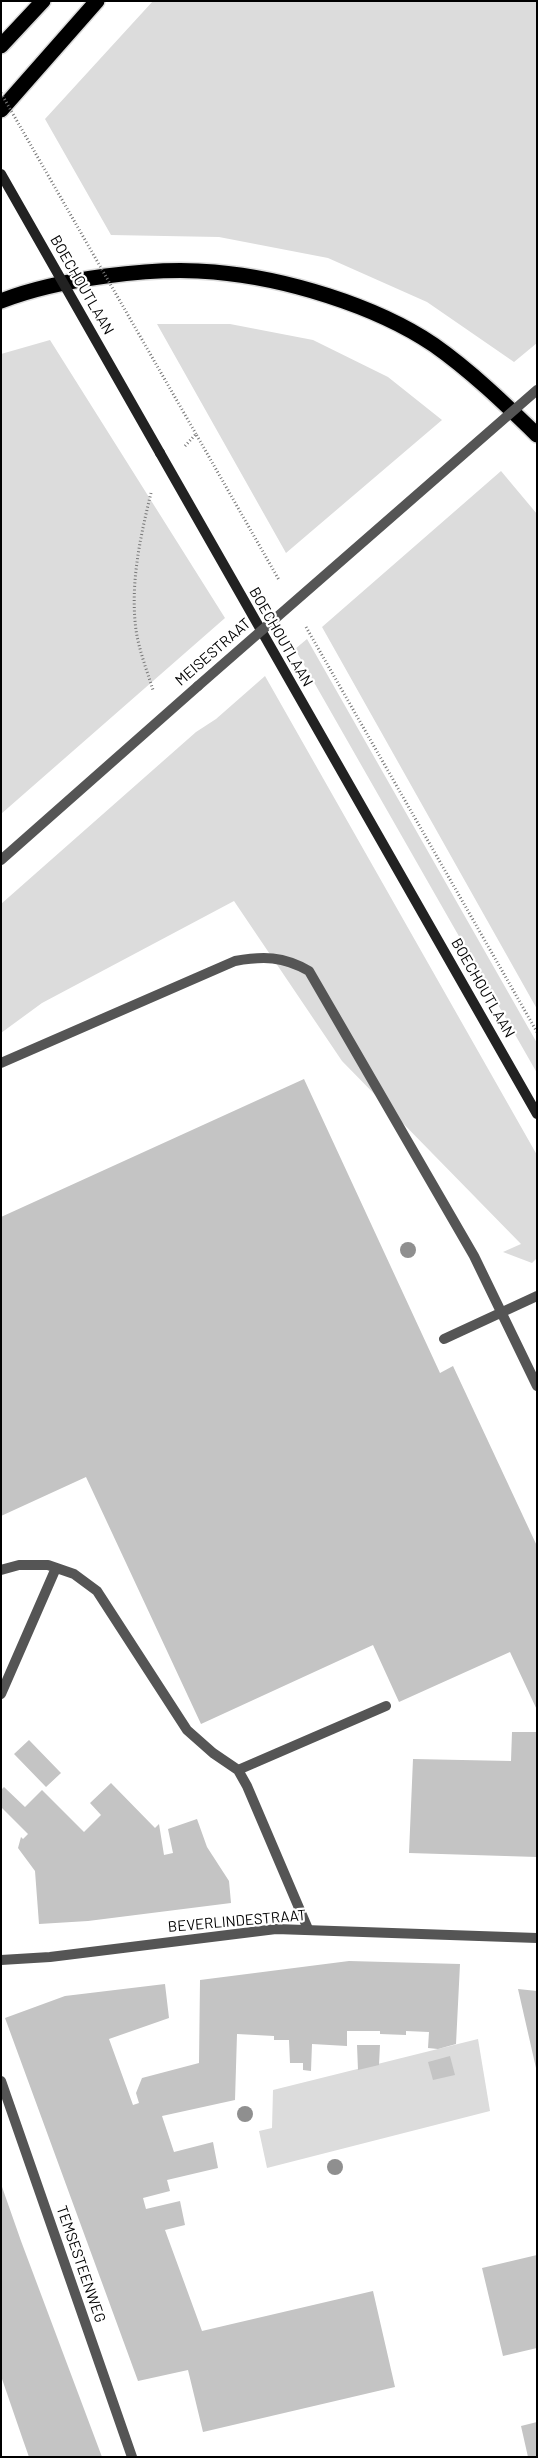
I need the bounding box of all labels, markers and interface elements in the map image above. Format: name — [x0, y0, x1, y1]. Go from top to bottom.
street label: BOECHOUTLAAN — [46, 232, 118, 338]
street label: BOECHOUTLAAN — [245, 584, 317, 690]
street label: MEISESTRAAT — [172, 614, 254, 690]
street label: BOECHOUTLAAN — [447, 935, 519, 1041]
street label: BEVERLINDESTRAAT — [167, 1906, 307, 1936]
street label: TEMSESTEENWEG — [53, 2203, 109, 2325]

